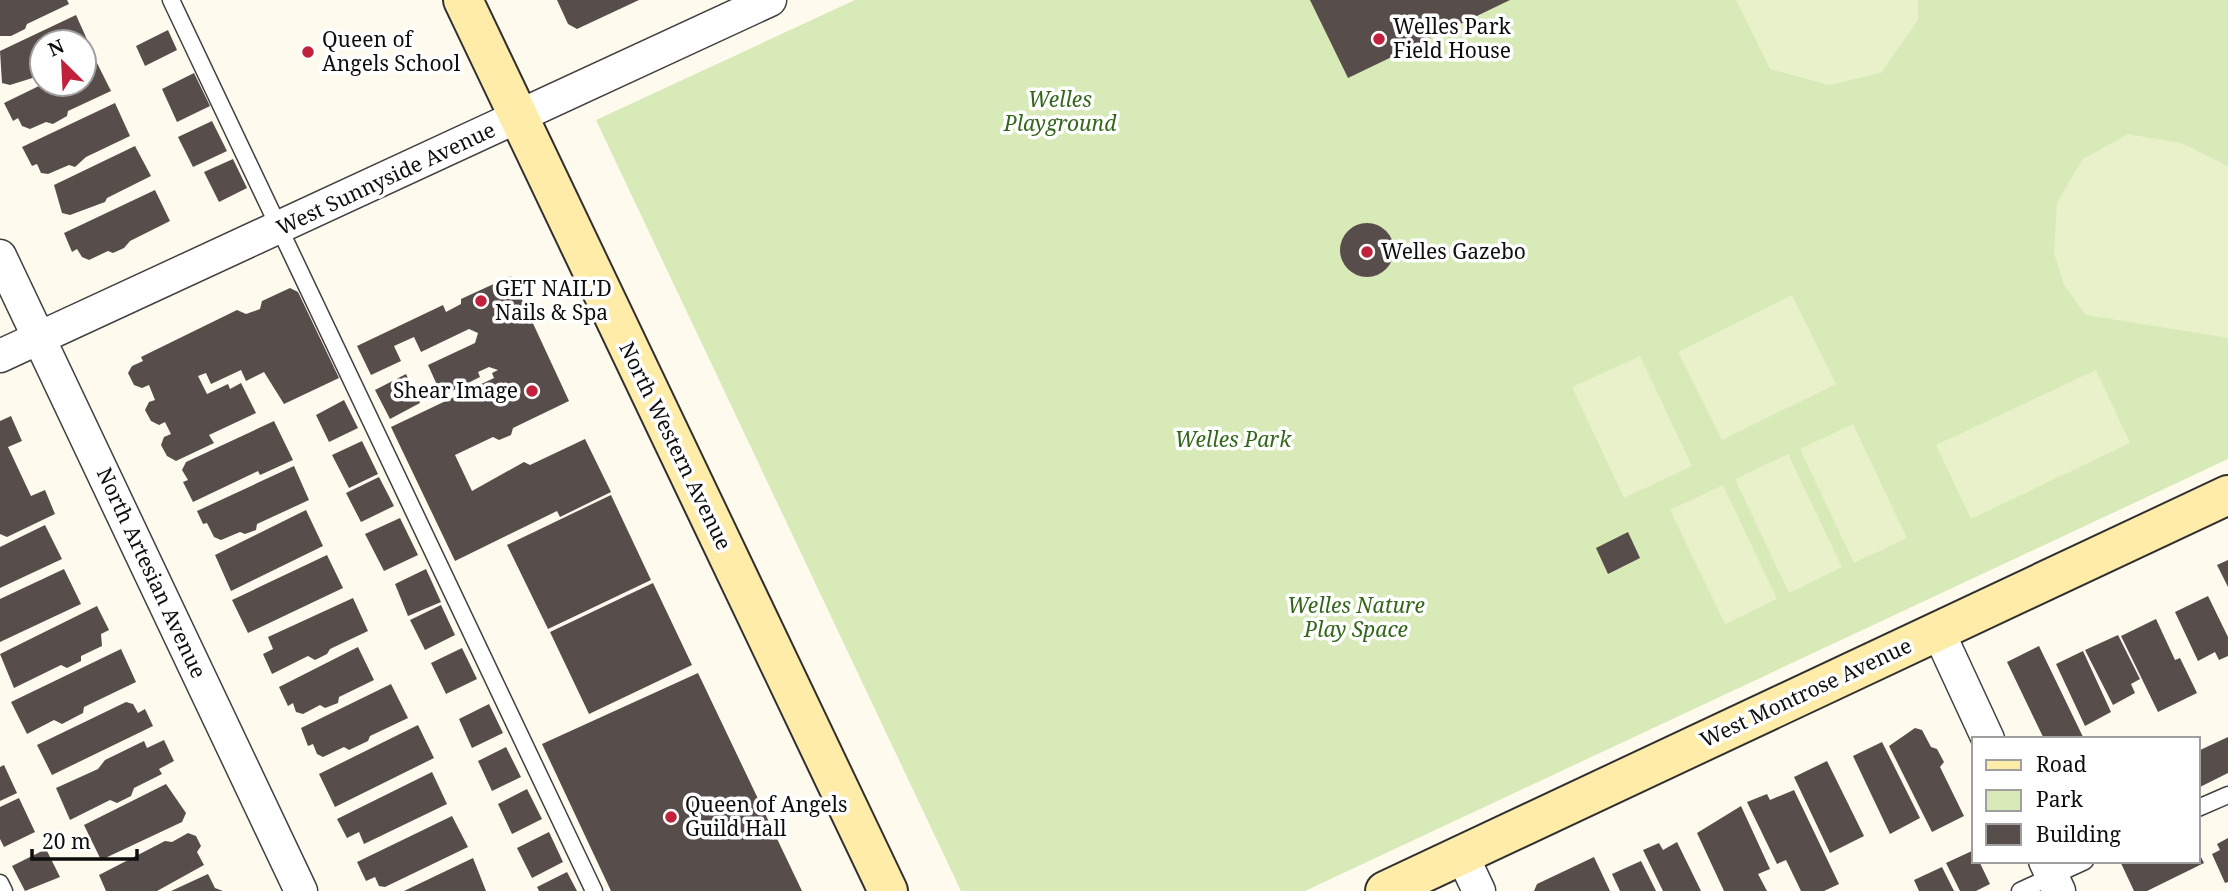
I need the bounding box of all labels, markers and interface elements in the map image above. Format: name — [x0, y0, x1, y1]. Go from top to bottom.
place label: Welles Park Field House — [1393, 12, 1512, 64]
place label: Queen of Angels School — [322, 25, 461, 77]
north arrow — [28, 28, 98, 98]
marker: Welles Park Field House — [1371, 31, 1387, 47]
text: N — [44, 33, 68, 62]
marker: Queen of Angels School — [300, 44, 316, 60]
park label: Welles Playground — [1003, 85, 1117, 137]
street label: West Sunnyside Avenue — [272, 115, 500, 241]
place label: Welles Gazebo — [1381, 237, 1526, 265]
marker: Welles Gazebo — [1359, 244, 1375, 260]
place label: GET NAIL'D Nails & Spa — [495, 274, 612, 326]
marker: GET NAIL'D Nails & Spa — [473, 293, 489, 309]
street label: North Western Avenue — [613, 337, 739, 554]
place label: Shear Image — [393, 376, 518, 404]
marker: Shear Image — [524, 383, 540, 399]
park label: Welles Park — [1175, 425, 1292, 453]
street label: North Artesian Avenue — [91, 463, 213, 683]
park label: Welles Nature Play Space — [1287, 591, 1425, 643]
street label: West Montrose Avenue — [1695, 631, 1916, 753]
legend — [1972, 737, 2200, 863]
text: Road — [2036, 750, 2087, 778]
text: Park — [2036, 785, 2083, 813]
place label: Queen of Angels Guild Hall — [685, 790, 848, 842]
marker: Queen of Angels Guild Hall — [663, 809, 679, 825]
scale bar — [32, 818, 136, 862]
text: Building — [2036, 820, 2121, 848]
text: 20 m — [42, 827, 91, 855]

